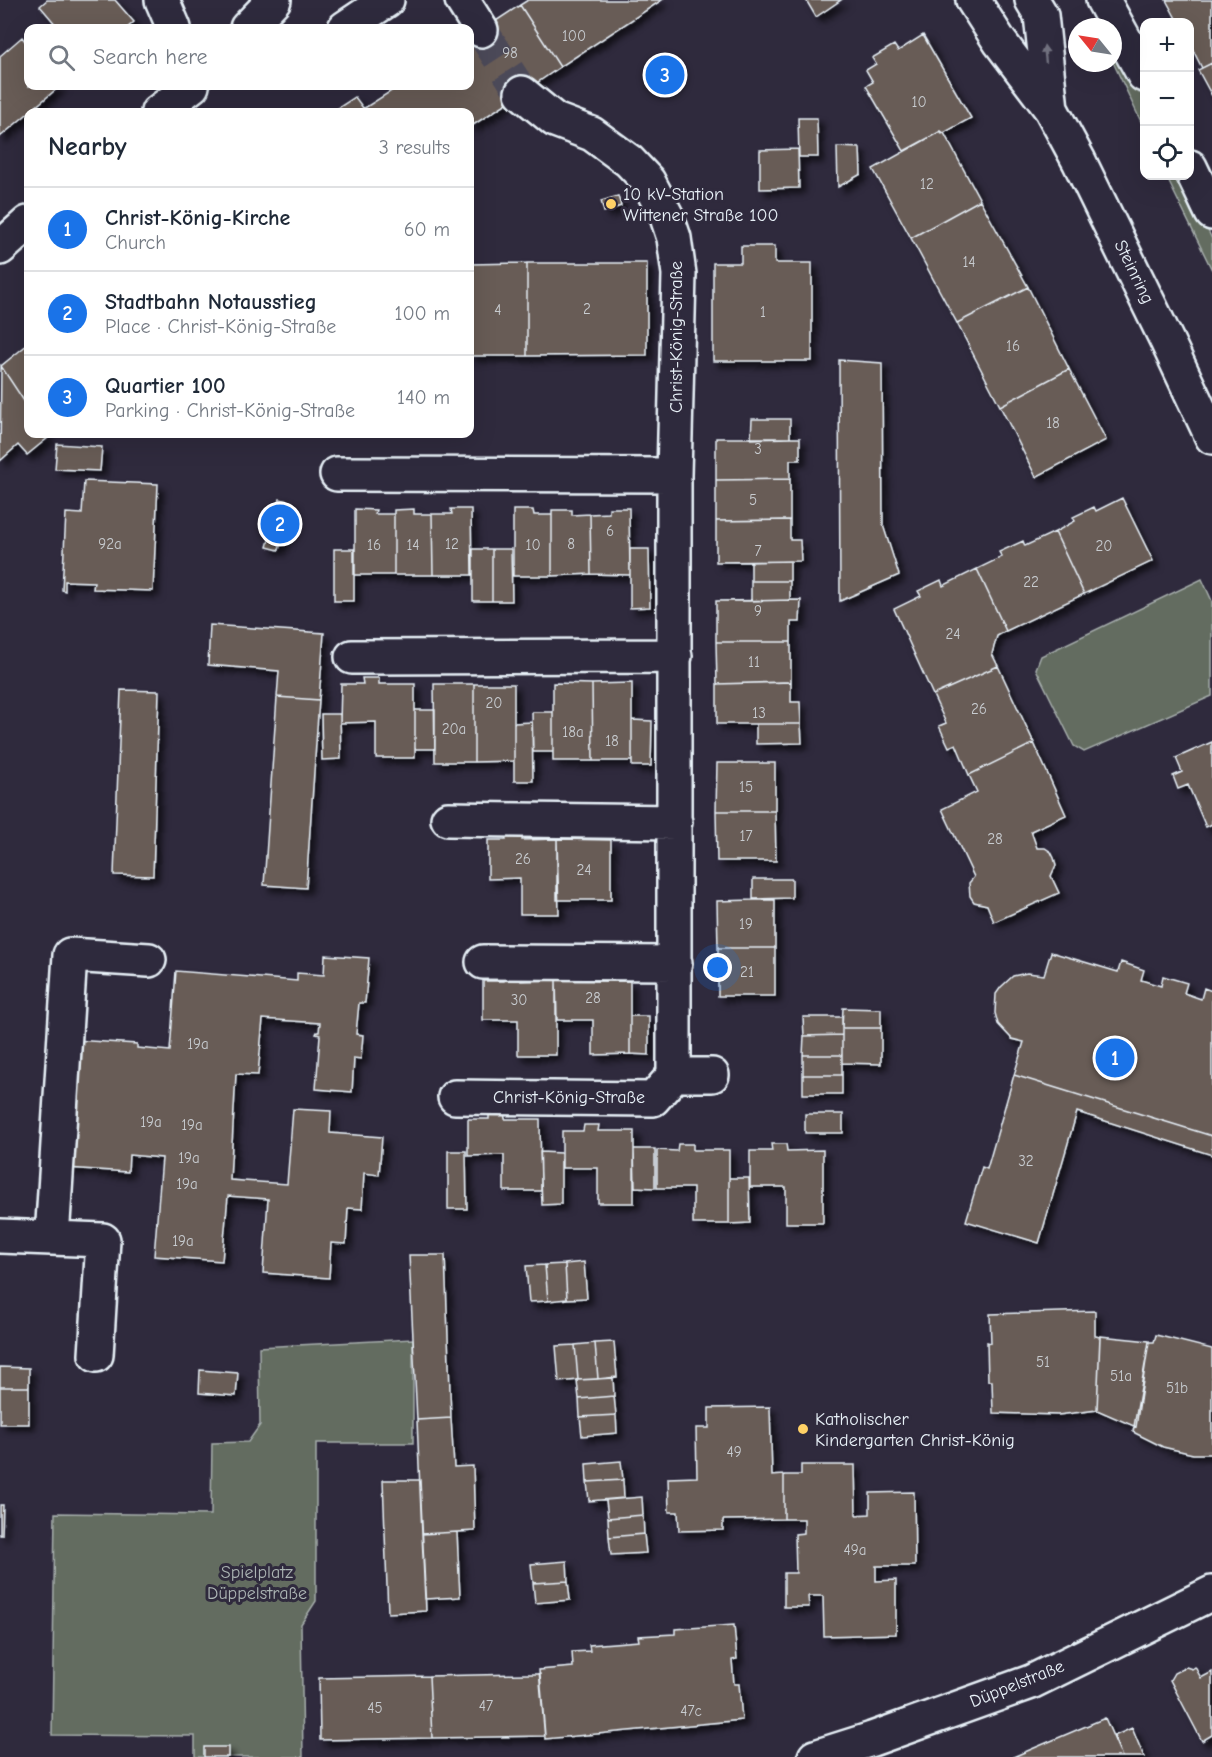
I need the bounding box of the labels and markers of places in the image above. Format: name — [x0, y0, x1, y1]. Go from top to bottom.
pin: 3 — [646, 52, 684, 98]
place label: 10 kV-Station Wittener Straße 100 — [623, 184, 778, 226]
marker: 10 kV-Station Wittener Straße 100 — [604, 197, 618, 211]
pin: 2 — [260, 502, 300, 546]
pin: 1 — [1096, 1036, 1134, 1080]
place label: Katholischer Kindergarten Christ-König — [815, 1409, 1015, 1451]
marker: Katholischer Kindergarten Christ-König — [796, 1422, 810, 1436]

